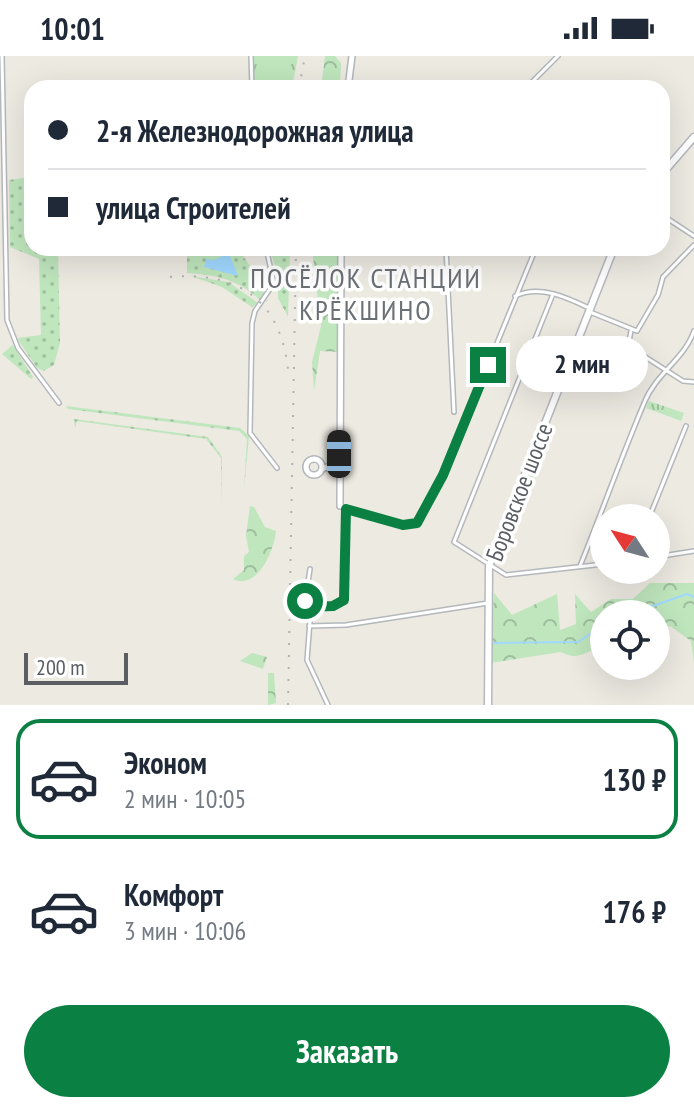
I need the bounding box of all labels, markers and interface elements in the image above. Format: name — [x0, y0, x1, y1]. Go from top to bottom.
text: 10:01 — [40, 9, 105, 48]
text: 2-я Железнодорожная улица — [96, 111, 414, 150]
text: улица Строителей — [96, 188, 291, 227]
district label: ПОСЁЛОК СТАНЦИИ КРЁКШИНО — [250, 259, 482, 328]
callout: 2 мин — [516, 337, 648, 393]
route end — [470, 347, 506, 383]
text: 2 мин — [554, 347, 610, 380]
street label: Боровское шоссе — [478, 419, 560, 565]
car — [327, 430, 351, 478]
north arrow — [590, 504, 670, 584]
map controls — [590, 504, 670, 680]
route start — [287, 583, 323, 619]
button: locate — [590, 600, 670, 680]
scale bar — [24, 649, 128, 685]
text: 200 m — [36, 653, 85, 681]
icon: car — [28, 743, 100, 815]
text: Эконом — [124, 743, 207, 782]
text: 130 ₽ — [602, 760, 666, 799]
text: 2 мин · 10:05 — [124, 782, 246, 815]
icon: car — [28, 875, 100, 947]
text: Комфорт — [124, 875, 223, 914]
text: 176 ₽ — [602, 892, 666, 931]
text: 3 мин · 10:06 — [124, 914, 246, 947]
button: Заказать — [24, 1005, 670, 1097]

